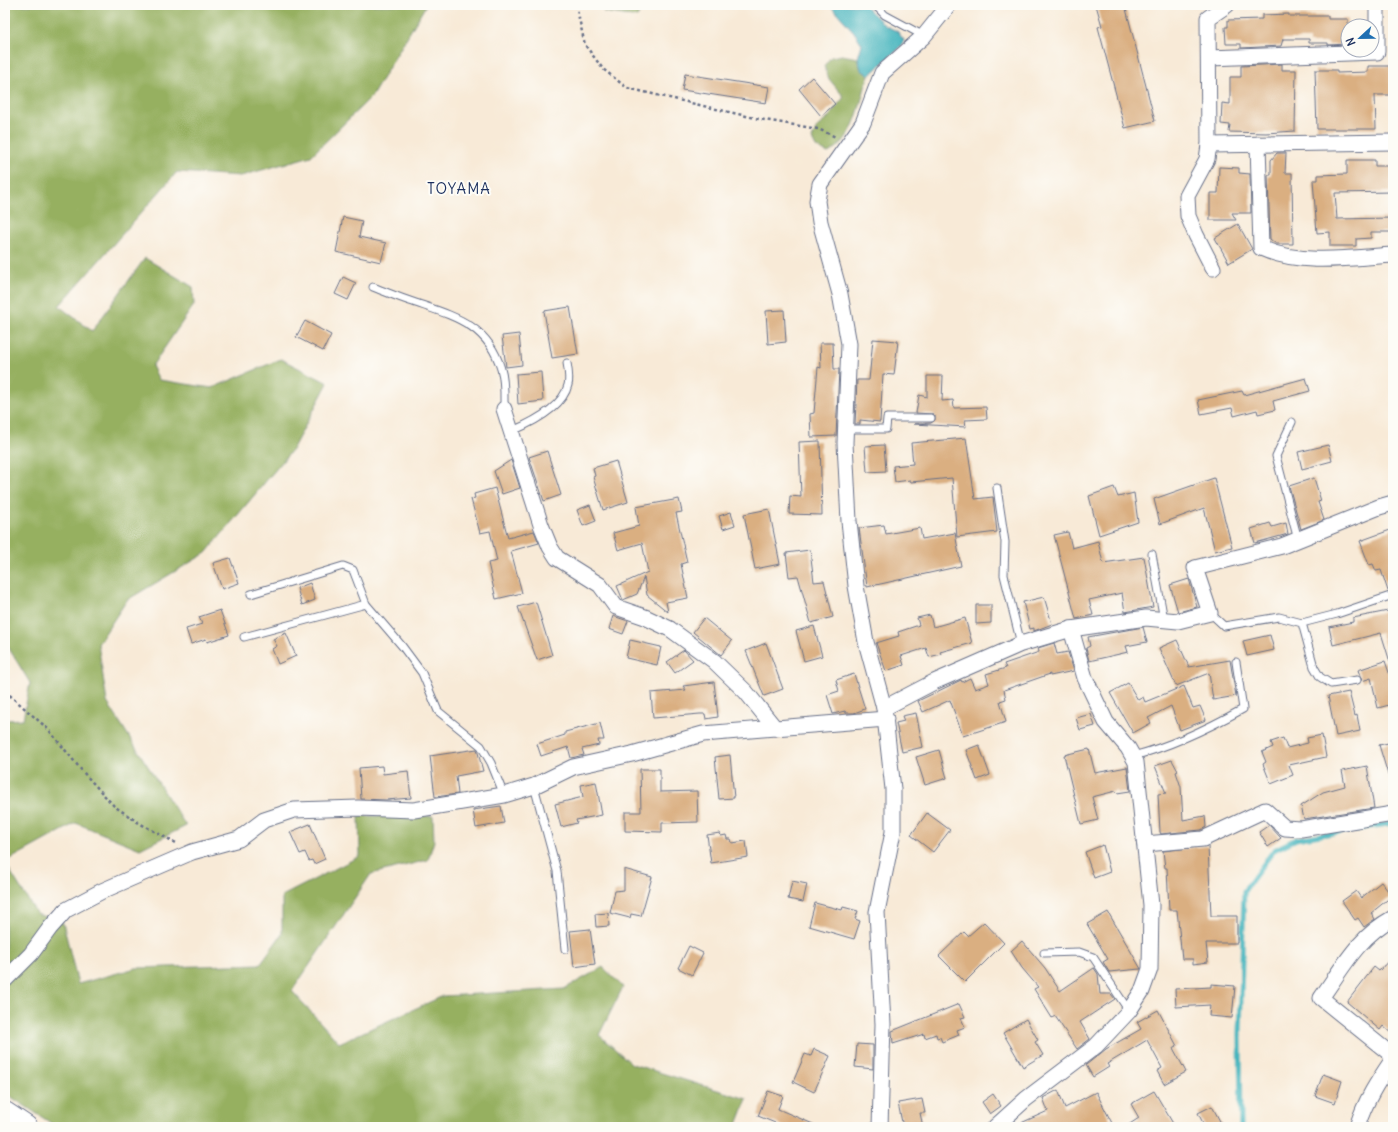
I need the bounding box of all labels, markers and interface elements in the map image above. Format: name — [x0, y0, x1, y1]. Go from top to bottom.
north arrow — [1340, 18, 1380, 58]
text: N — [1343, 36, 1359, 48]
district label: TOYAMA — [427, 179, 491, 198]

